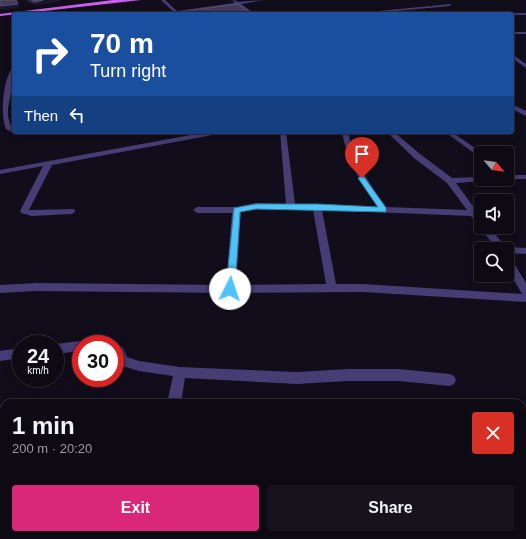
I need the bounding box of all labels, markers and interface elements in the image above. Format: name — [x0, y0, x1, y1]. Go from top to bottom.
icon: right — [24, 28, 76, 80]
text: 70 m — [90, 28, 154, 59]
text: Turn right — [90, 61, 166, 81]
icon: left — [66, 104, 88, 126]
text: Then — [24, 107, 58, 124]
pin — [345, 137, 379, 178]
icon: arrive — [351, 143, 373, 165]
north arrow — [474, 146, 514, 186]
map controls — [474, 146, 514, 282]
button: sound — [474, 194, 514, 234]
button: search — [474, 242, 514, 282]
position arrow — [209, 268, 251, 310]
speed limit sign: 30 — [72, 335, 124, 387]
text: 24 — [27, 345, 49, 367]
text: km/h — [27, 365, 49, 376]
text: 1 min — [12, 412, 75, 439]
button: close — [472, 412, 514, 454]
text: 200 m · 20:20 — [12, 441, 92, 456]
button: Exit — [12, 485, 259, 531]
button: Share — [267, 485, 514, 531]

